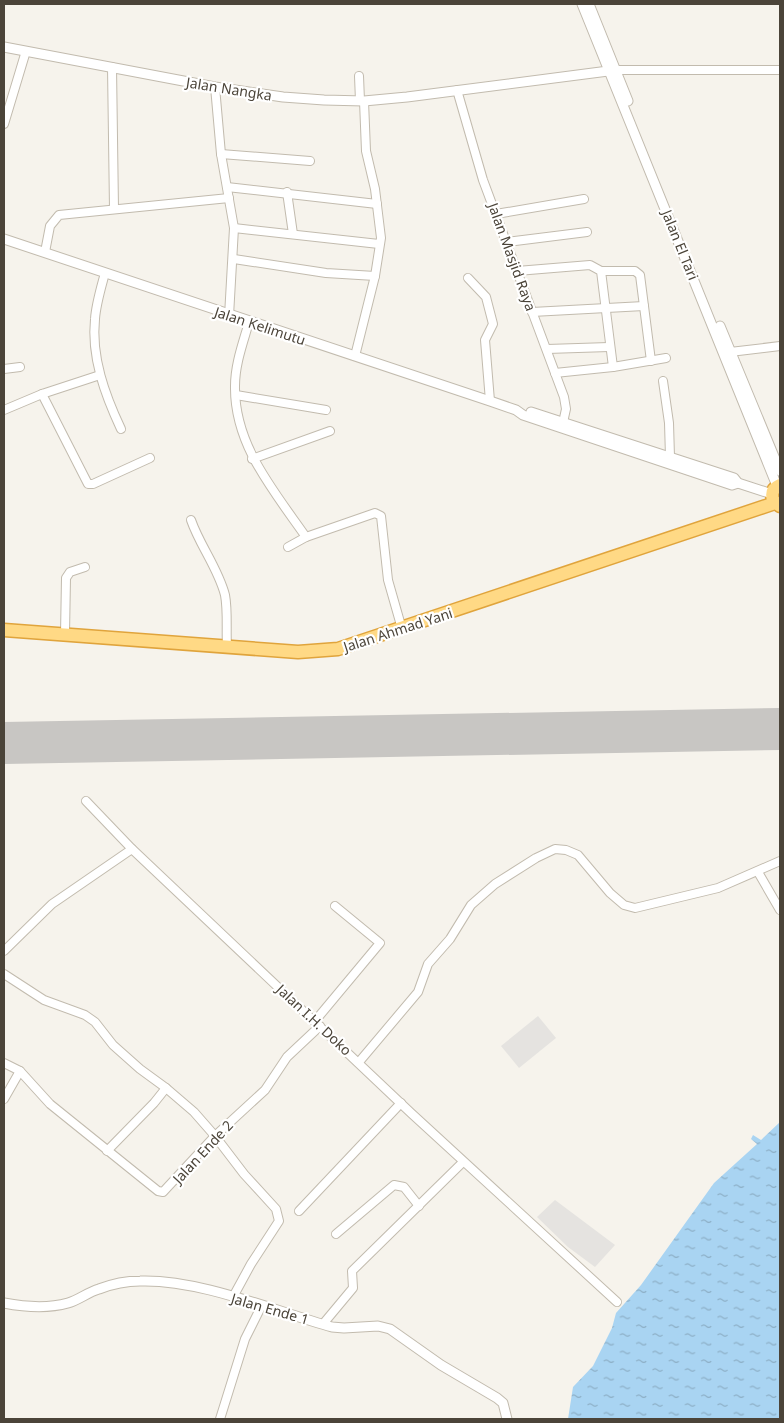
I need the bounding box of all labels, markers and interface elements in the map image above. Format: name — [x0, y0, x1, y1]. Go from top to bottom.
street label: Jalan Nangka — [183, 72, 273, 105]
street label: Jalan Masjid Raya — [483, 198, 541, 314]
street label: Jalan El Tari — [657, 205, 703, 283]
street label: Jalan Kelimutu — [210, 301, 308, 349]
street label: Jalan Ahmad Yani — [339, 603, 455, 657]
street label: Jalan I.H. Doko — [271, 978, 356, 1059]
street label: Jalan Ende 2 — [167, 1116, 237, 1189]
street label: Jalan Ende 1 — [227, 1288, 311, 1329]

